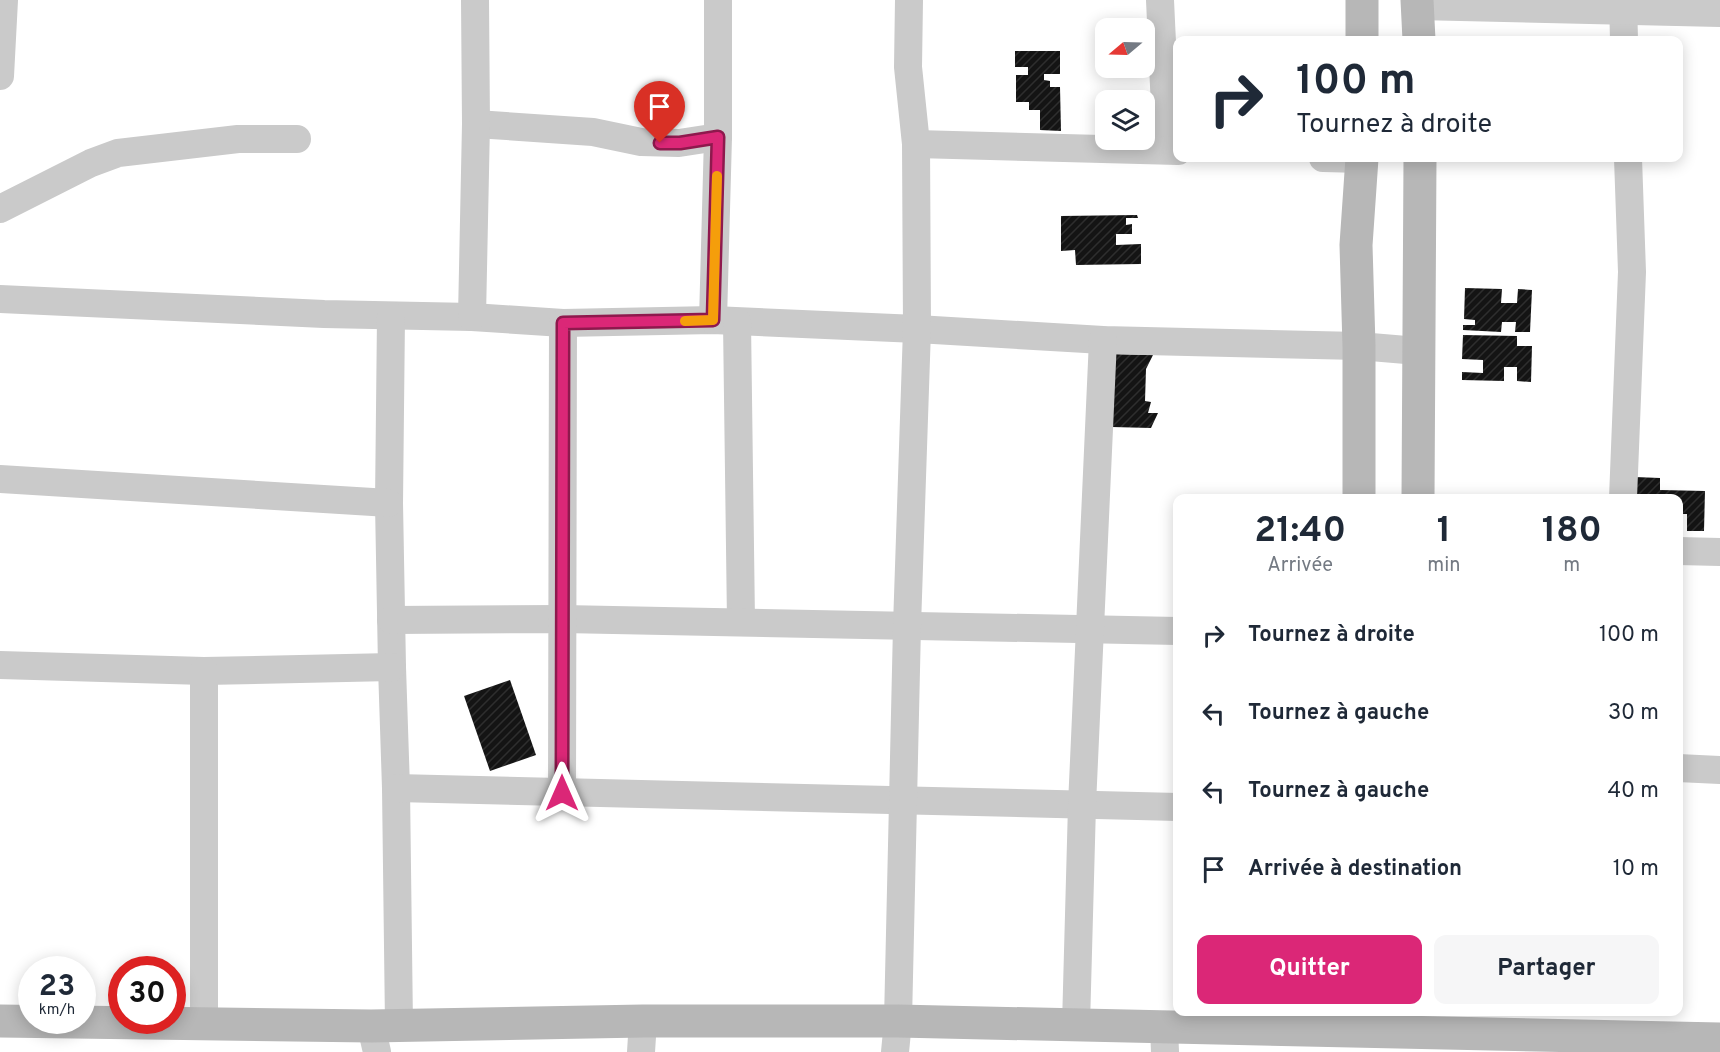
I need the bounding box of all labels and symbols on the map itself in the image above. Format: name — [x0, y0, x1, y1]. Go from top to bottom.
north arrow — [1095, 18, 1155, 78]
pin — [634, 81, 685, 143]
position arrow — [530, 761, 594, 825]
speed limit sign: 30 — [108, 956, 186, 1034]

